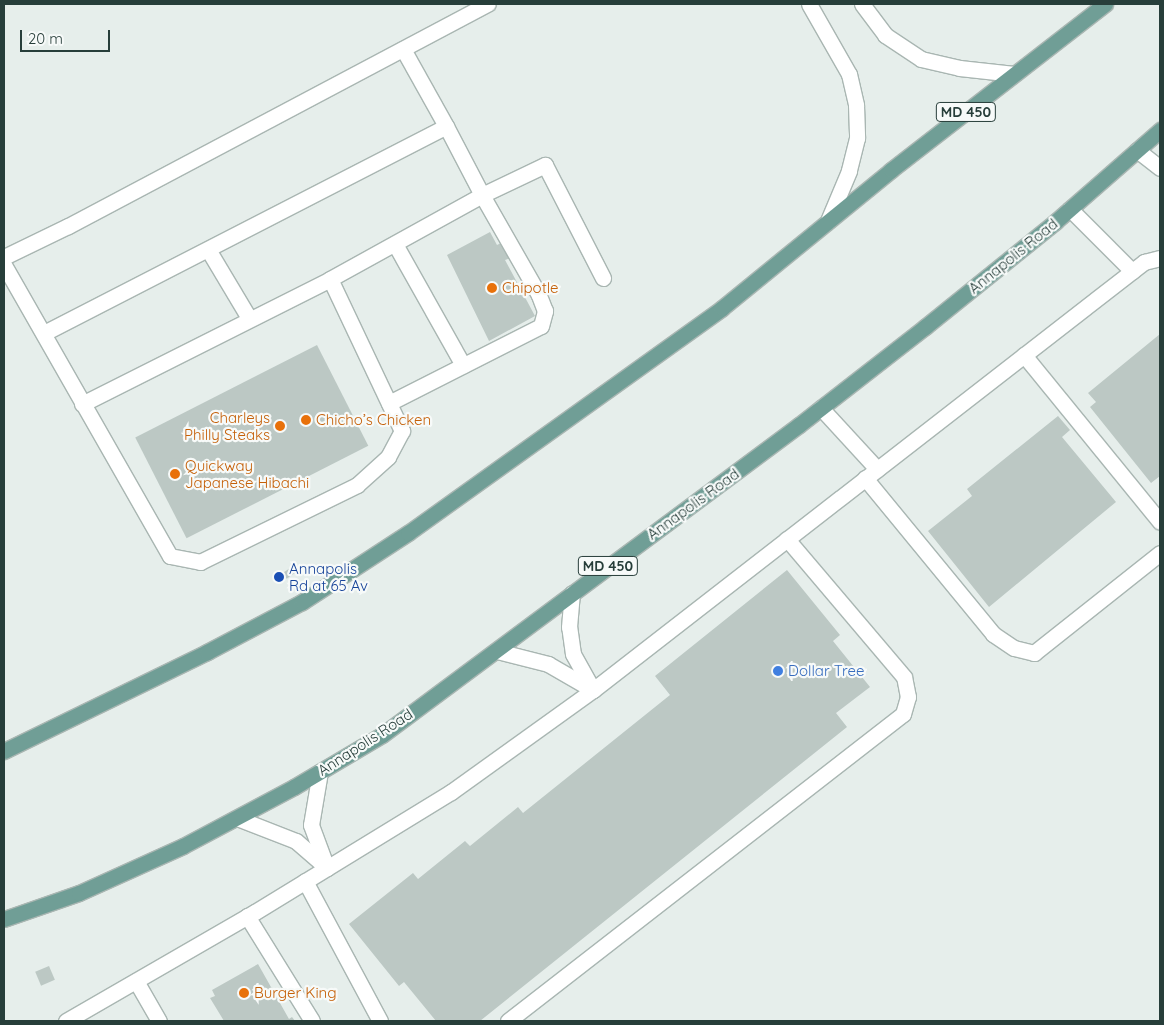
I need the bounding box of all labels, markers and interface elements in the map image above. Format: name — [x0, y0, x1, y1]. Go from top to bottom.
scale bar — [22, 20, 112, 52]
text: 20 m — [28, 29, 63, 48]
road number: MD 450 — [935, 100, 997, 124]
street label: Annapolis Road — [965, 215, 1061, 297]
place label: Chipotle — [502, 279, 559, 297]
marker: Chipotle — [486, 282, 498, 294]
place label: Charleys Philly Steaks — [184, 408, 270, 443]
place label: Chicho’s Chicken — [316, 411, 431, 429]
marker: Chicho’s Chicken — [300, 414, 312, 426]
marker: Charleys Philly Steaks — [274, 420, 286, 432]
place label: Quickway Japanese Hibachi — [185, 456, 309, 491]
street label: Annapolis Road — [644, 465, 742, 543]
marker: Quickway Japanese Hibachi — [169, 468, 181, 480]
road number: MD 450 — [577, 554, 639, 578]
place label: Annapolis Rd at 65 Av — [289, 559, 368, 594]
marker: Annapolis Rd at 65 Av — [273, 571, 285, 583]
place label: Dollar Tree — [788, 662, 864, 680]
marker: Dollar Tree — [772, 665, 784, 677]
street label: Annapolis Road — [314, 705, 416, 779]
place label: Burger King — [254, 984, 337, 1002]
marker: Burger King — [238, 987, 250, 999]

